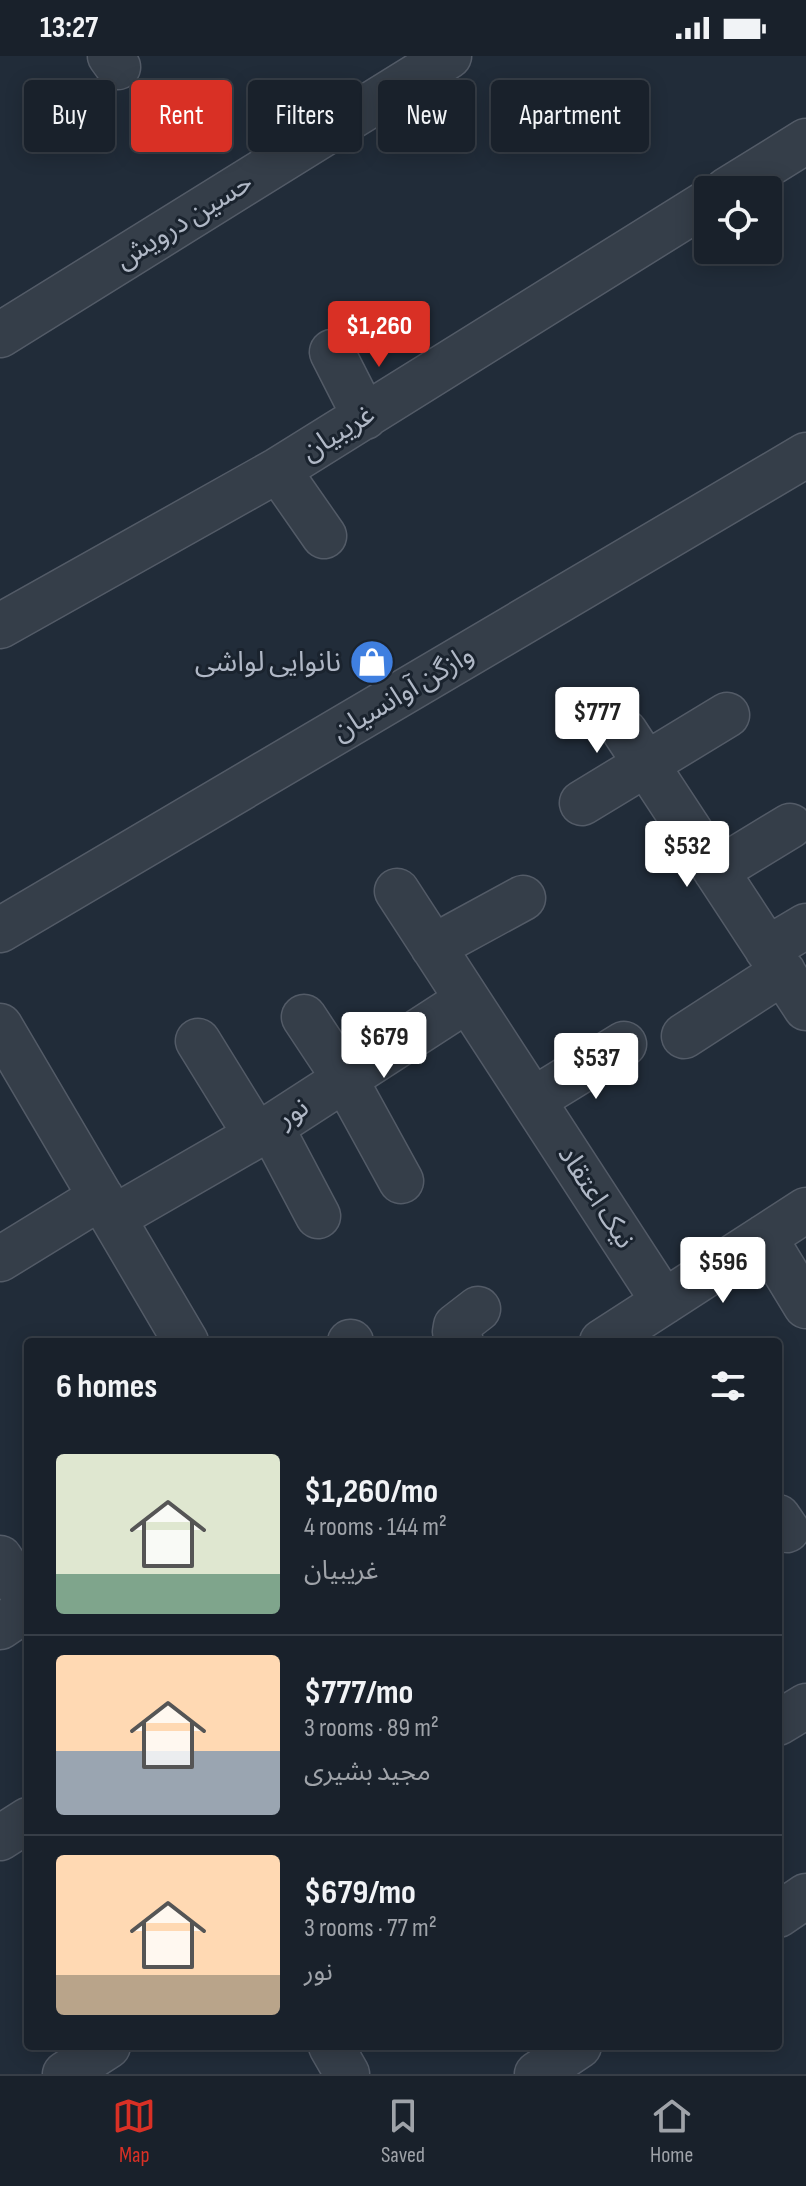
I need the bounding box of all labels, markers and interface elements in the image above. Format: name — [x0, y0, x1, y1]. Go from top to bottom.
text: 13:27 — [40, 10, 98, 46]
chip: Buy — [24, 80, 115, 152]
chip: Rent — [131, 80, 232, 152]
chip: Filters — [248, 80, 362, 152]
chip: New — [378, 80, 475, 152]
chip: Apartment — [491, 80, 649, 152]
street label: حسین درویش — [109, 166, 259, 276]
map controls — [694, 176, 782, 264]
button: locate — [694, 176, 782, 264]
pin: $1,260 — [314, 301, 444, 369]
text: $1,260 — [346, 311, 412, 342]
street label: غریبیان — [295, 398, 381, 468]
street label: وازگن آوانسیان — [326, 638, 480, 748]
shop icon: نانوایی لواشی — [348, 638, 396, 686]
place label: نانوایی لواشی — [195, 646, 341, 679]
pin: $777 — [550, 687, 644, 755]
text: $777 — [573, 697, 621, 728]
pin: $532 — [640, 821, 734, 889]
text: $532 — [663, 831, 711, 862]
pin: $679 — [337, 1012, 431, 1080]
text: $679 — [359, 1022, 409, 1053]
pin: $537 — [549, 1033, 643, 1101]
text: $537 — [572, 1043, 620, 1074]
street label: نور — [270, 1091, 315, 1136]
street label: نیک اعتقاد — [550, 1139, 642, 1255]
pin: $596 — [676, 1237, 770, 1305]
text: $596 — [698, 1247, 748, 1278]
icon: filters — [706, 1364, 750, 1408]
text: 6 homes — [56, 1366, 157, 1407]
text: $1,260/mo — [304, 1471, 438, 1512]
icon: home — [120, 1486, 216, 1582]
text: 4 rooms · 144 m² — [304, 1512, 447, 1543]
text: غریبیان — [304, 1556, 378, 1587]
text: $777/mo — [304, 1672, 413, 1713]
icon: home — [120, 1687, 216, 1783]
text: 3 rooms · 89 m² — [304, 1713, 439, 1744]
text: مجید بشیری — [304, 1757, 431, 1788]
text: $679/mo — [304, 1872, 416, 1913]
icon: home — [120, 1887, 216, 1983]
text: 3 rooms · 77 m² — [304, 1913, 437, 1944]
text: نور — [304, 1957, 333, 1988]
tab: Map — [112, 2094, 156, 2169]
tab: Saved — [381, 2094, 425, 2169]
tab: Home — [650, 2094, 694, 2169]

